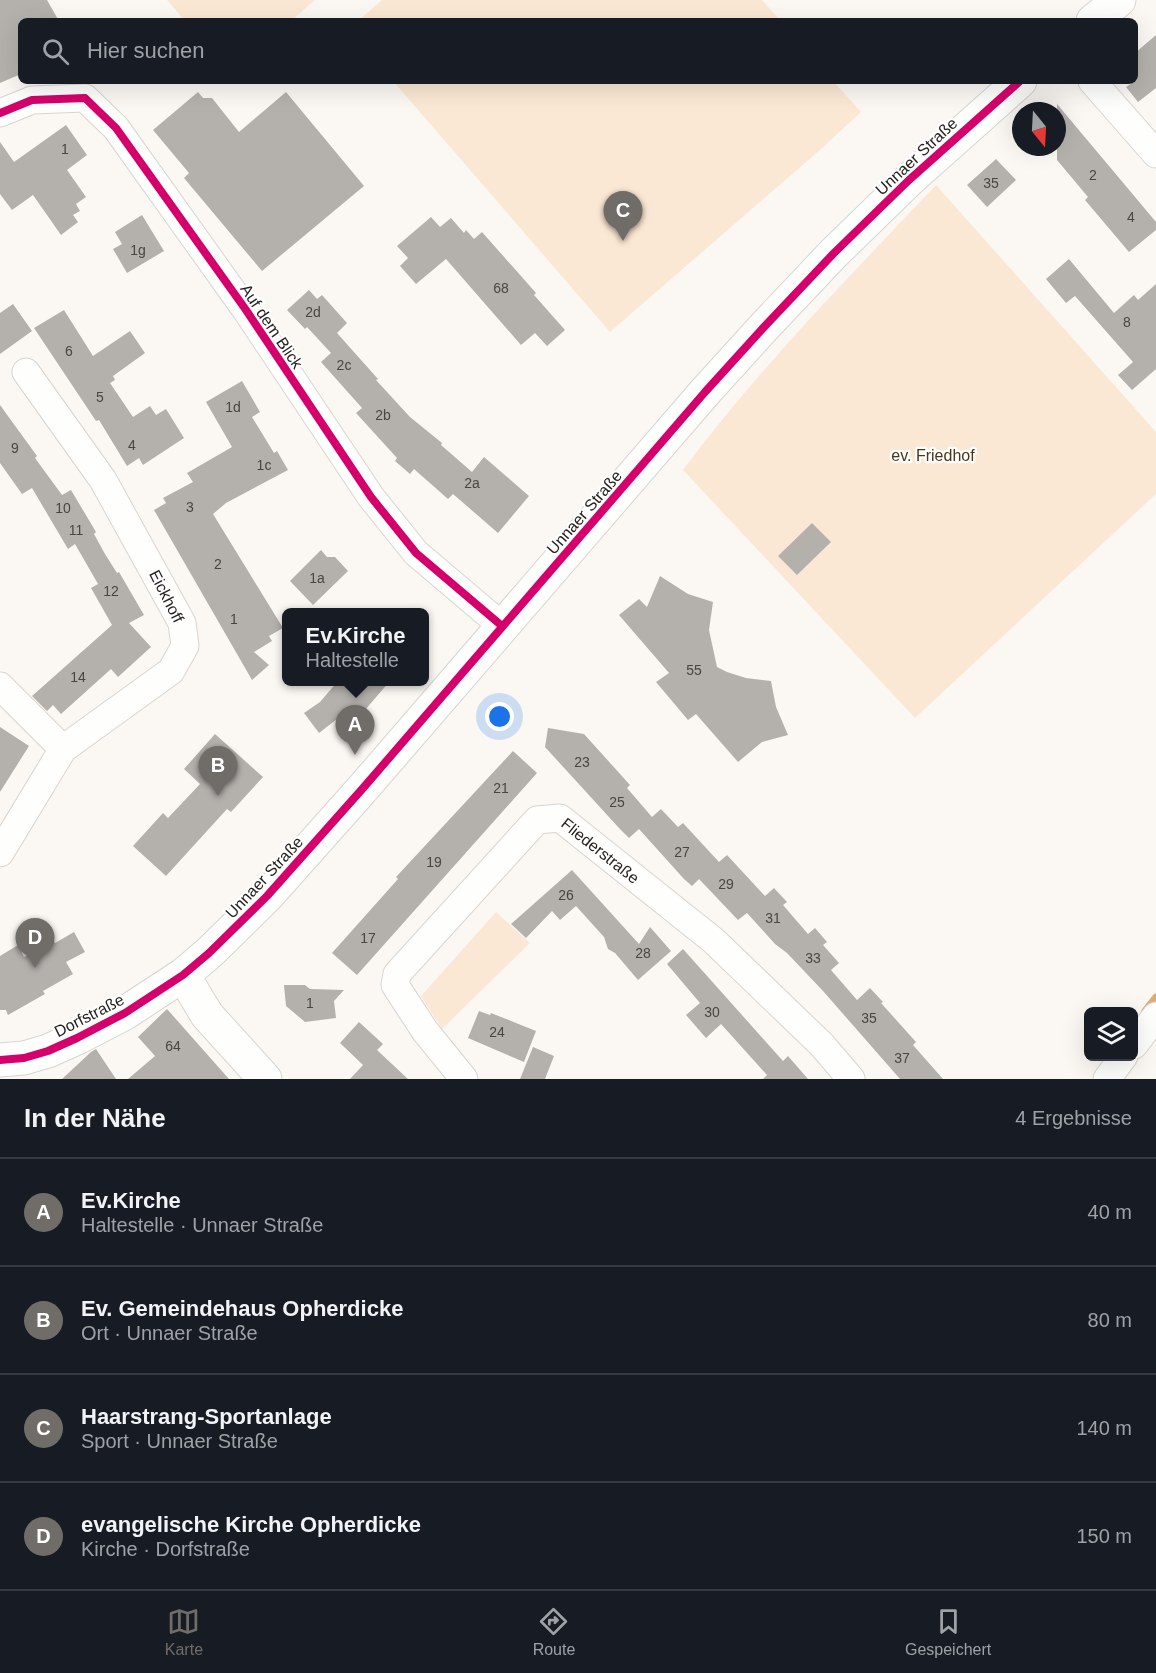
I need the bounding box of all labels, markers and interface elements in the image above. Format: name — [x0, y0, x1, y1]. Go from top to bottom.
search box — [18, 18, 1138, 84]
icon: search — [39, 35, 72, 68]
text: Hier suchen — [87, 38, 204, 63]
north arrow — [1012, 102, 1066, 156]
street label: Unnaer Straße — [872, 114, 961, 198]
house number: 1 — [61, 141, 69, 157]
house number: 2 — [1089, 167, 1097, 183]
house number: 35 — [983, 175, 999, 191]
pin: C — [604, 192, 642, 241]
house number: 4 — [1127, 209, 1135, 225]
house number: 1g — [130, 242, 146, 258]
house number: 68 — [493, 280, 509, 296]
street label: Auf dem Blick — [237, 281, 307, 372]
house number: 2d — [305, 304, 321, 320]
house number: 8 — [1123, 314, 1131, 330]
house number: 6 — [65, 343, 73, 359]
house number: 2c — [337, 357, 351, 373]
house number: 5 — [96, 389, 104, 405]
house number: 1d — [225, 399, 241, 415]
house number: 2b — [375, 407, 391, 423]
house number: 4 — [128, 437, 136, 453]
house number: 9 — [11, 440, 19, 456]
park label: ev. Friedhof — [891, 447, 975, 464]
house number: 1c — [257, 457, 271, 473]
street label: Unnaer Straße — [544, 467, 625, 558]
house number: 2a — [464, 475, 480, 491]
house number: 3 — [186, 499, 194, 515]
house number: 10 — [55, 500, 71, 516]
house number: 11 — [69, 522, 83, 538]
house number: 2 — [214, 556, 222, 572]
street label: Eickhoff — [146, 567, 187, 626]
house number: 1a — [309, 570, 325, 586]
house number: 12 — [103, 583, 119, 599]
popup — [282, 608, 429, 686]
house number: 1 — [230, 611, 238, 627]
text: Ev.Kirche — [306, 623, 405, 648]
text: Haltestelle — [306, 649, 399, 671]
house number: 55 — [686, 662, 702, 678]
house number: 14 — [70, 669, 86, 685]
your location — [485, 702, 514, 731]
pin: A — [336, 706, 374, 755]
pin: B — [198, 746, 238, 796]
house number: 23 — [574, 754, 590, 770]
house number: 21 — [493, 780, 509, 796]
house number: 25 — [609, 794, 625, 810]
street label: Fliederstraße — [558, 815, 642, 887]
street label: Unnaer Straße — [222, 833, 306, 922]
house number: 27 — [674, 844, 690, 860]
house number: 19 — [426, 854, 442, 870]
house number: 29 — [718, 876, 734, 892]
house number: 26 — [558, 887, 574, 903]
house number: 31 — [765, 910, 781, 926]
pin: D — [15, 918, 54, 968]
house number: 17 — [360, 930, 376, 946]
house number: 28 — [635, 945, 651, 961]
house number: 33 — [805, 950, 821, 966]
street label: Dorfstraße — [52, 991, 127, 1040]
house number: 1 — [306, 995, 314, 1011]
house number: 30 — [704, 1004, 720, 1020]
map controls — [1084, 1007, 1138, 1061]
button: layers — [1084, 1007, 1138, 1061]
house number: 35 — [861, 1010, 877, 1026]
house number: 24 — [489, 1024, 505, 1040]
house number: 64 — [165, 1038, 181, 1054]
house number: 37 — [894, 1050, 910, 1066]
text: In der Nähe — [24, 1103, 166, 1133]
text: 4 Ergebnisse — [1015, 1107, 1132, 1129]
text: Ev.Kirche — [81, 1188, 181, 1213]
text: A — [36, 1201, 51, 1223]
text: 40 m — [1088, 1201, 1132, 1223]
text: Haltestelle · Unnaer Straße — [81, 1214, 323, 1236]
text: Ev. Gemeindehaus Opherdicke — [81, 1296, 403, 1321]
text: B — [36, 1309, 51, 1331]
text: 80 m — [1088, 1309, 1132, 1331]
text: Ort · Unnaer Straße — [81, 1322, 258, 1344]
text: Haarstrang-Sportanlage — [81, 1404, 332, 1429]
text: C — [36, 1417, 51, 1439]
text: 140 m — [1076, 1417, 1132, 1439]
text: Sport · Unnaer Straße — [81, 1430, 278, 1452]
text: evangelische Kirche Opherdicke — [81, 1512, 421, 1537]
text: D — [36, 1525, 51, 1547]
text: 150 m — [1076, 1525, 1132, 1547]
text: Kirche · Dorfstraße — [81, 1538, 250, 1560]
tab: Karte — [165, 1605, 203, 1659]
tab: Route — [533, 1605, 575, 1659]
tab: Gespeichert — [905, 1605, 991, 1659]

